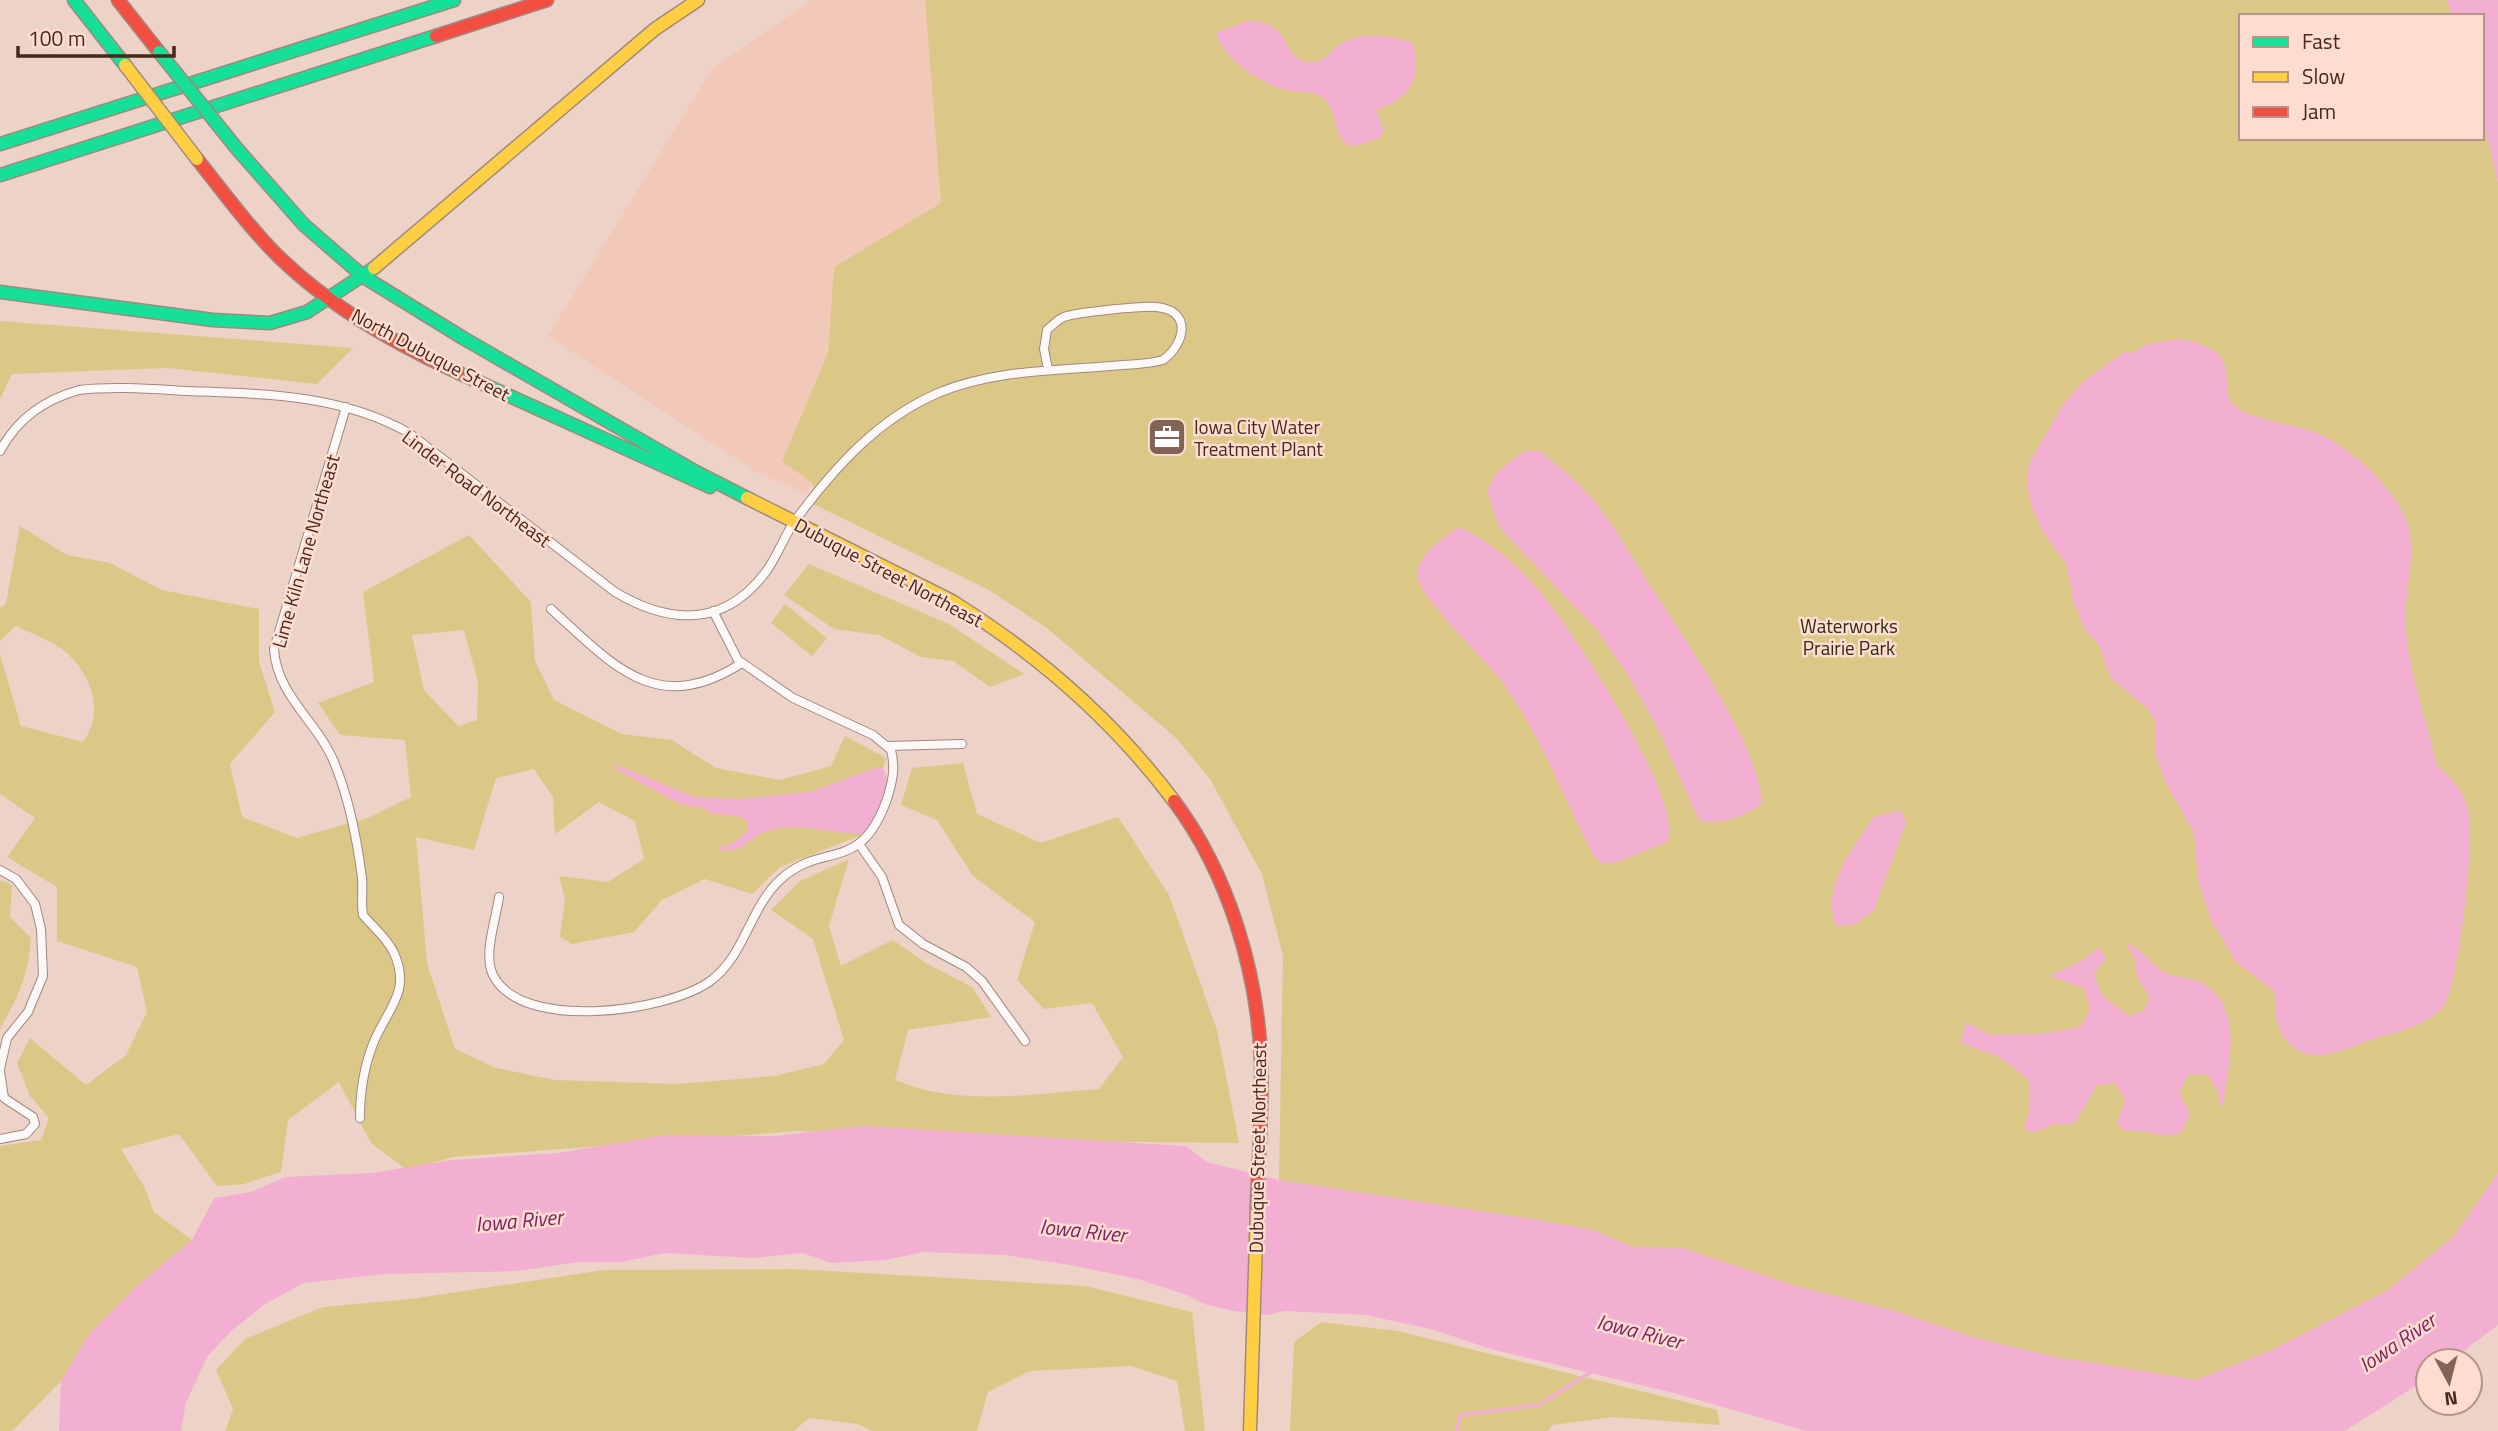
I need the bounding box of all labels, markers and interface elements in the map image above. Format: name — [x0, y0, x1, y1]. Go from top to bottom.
scale bar — [18, 14, 173, 58]
legend — [2239, 14, 2484, 140]
text: 100 m — [28, 22, 85, 54]
text: Fast — [2302, 25, 2341, 57]
text: Slow — [2302, 60, 2345, 92]
text: Jam — [2302, 95, 2336, 127]
street label: North Dubuque Street — [347, 300, 516, 408]
place label: Iowa City Water Treatment Plant — [1194, 412, 1323, 463]
office icon: Iowa City Water Treatment Plant — [1146, 416, 1188, 458]
street label: Linder Road Northeast — [396, 422, 558, 554]
street label: Lime Kiln Lane Northeast — [263, 451, 347, 651]
street label: Dubuque Street Northeast — [789, 510, 989, 634]
park label: Waterworks Prairie Park — [1800, 611, 1898, 662]
street label: Dubuque Street Northeast — [1241, 1042, 1273, 1253]
water label: Iowa River — [474, 1200, 566, 1240]
water label: Iowa River — [1038, 1210, 1130, 1251]
water label: Iowa River — [2352, 1303, 2444, 1380]
water label: Iowa River — [1594, 1305, 1688, 1358]
north arrow — [2414, 1347, 2484, 1417]
text: N — [2443, 1384, 2459, 1415]

